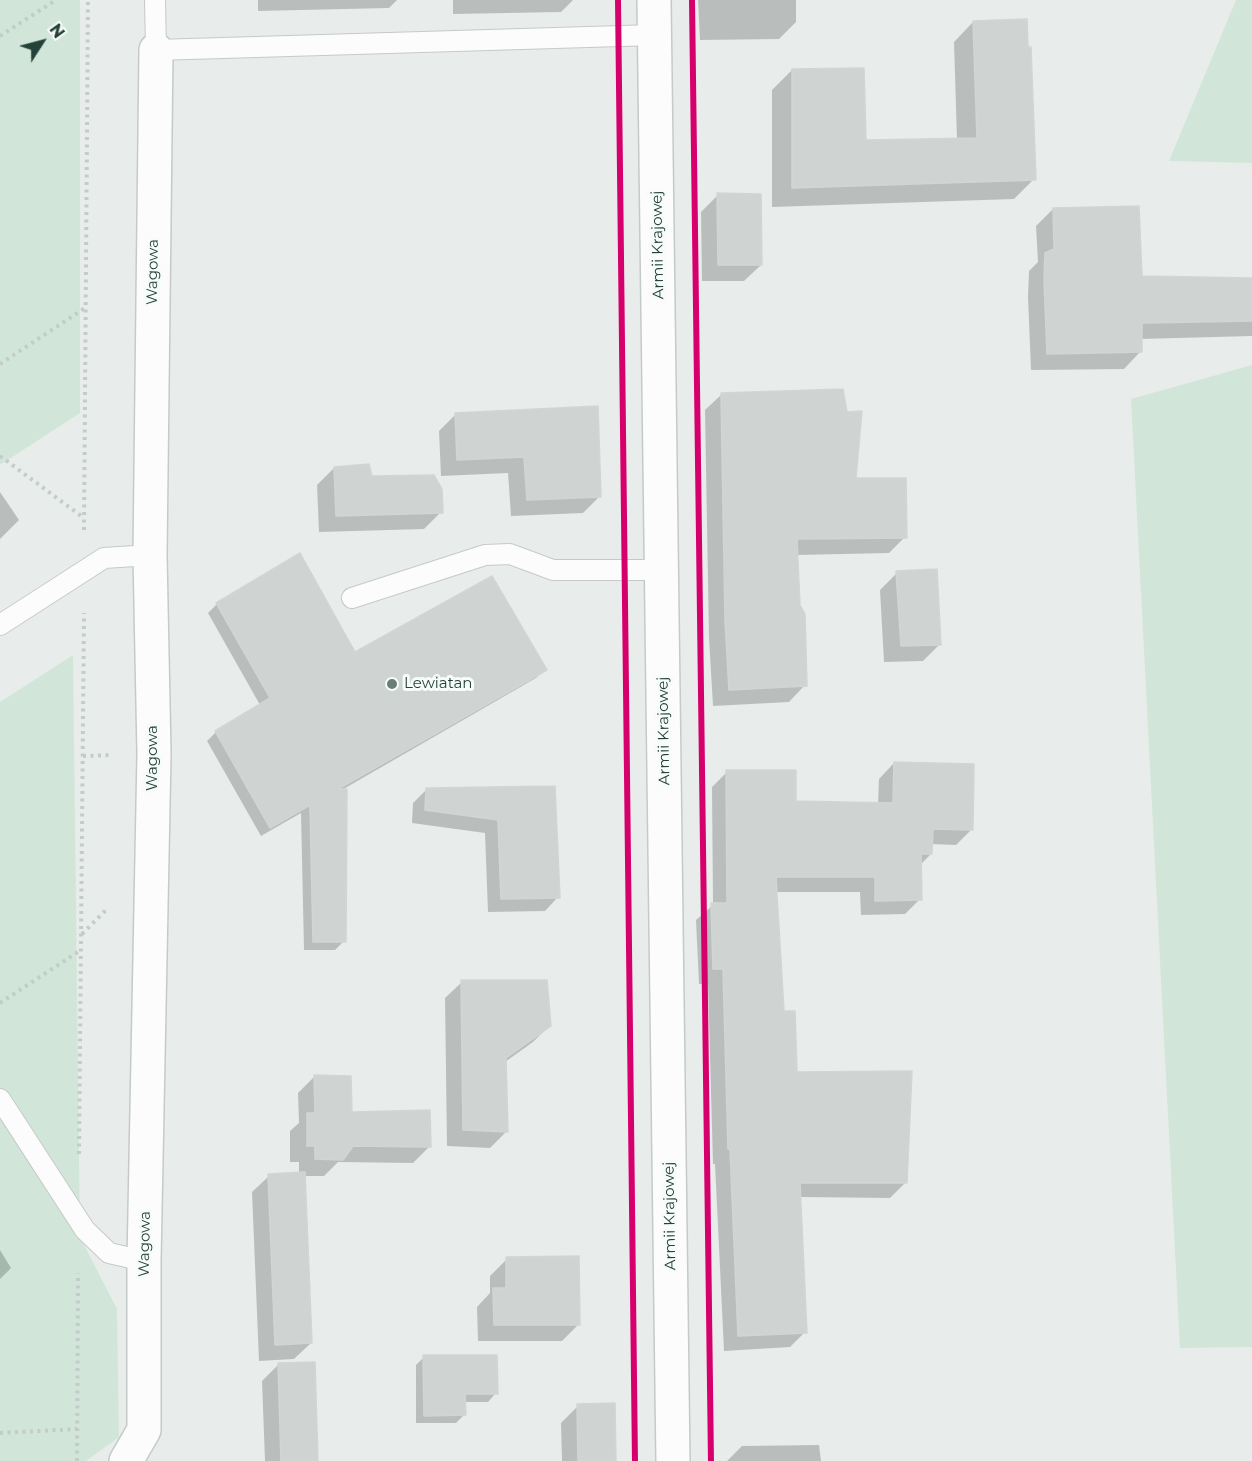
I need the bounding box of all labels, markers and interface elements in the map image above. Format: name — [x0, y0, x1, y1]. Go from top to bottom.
north arrow — [12, 12, 72, 72]
text: N — [45, 20, 68, 42]
street label: Armii Krajowej — [648, 191, 668, 299]
street label: Wagowa — [143, 239, 163, 305]
place label: Lewiatan — [404, 675, 472, 693]
marker: Lewiatan — [385, 677, 399, 691]
street label: Armii Krajowej — [654, 677, 674, 785]
street label: Wagowa — [144, 725, 162, 791]
street label: Armii Krajowej — [660, 1162, 680, 1270]
street label: Wagowa — [135, 1211, 155, 1277]

